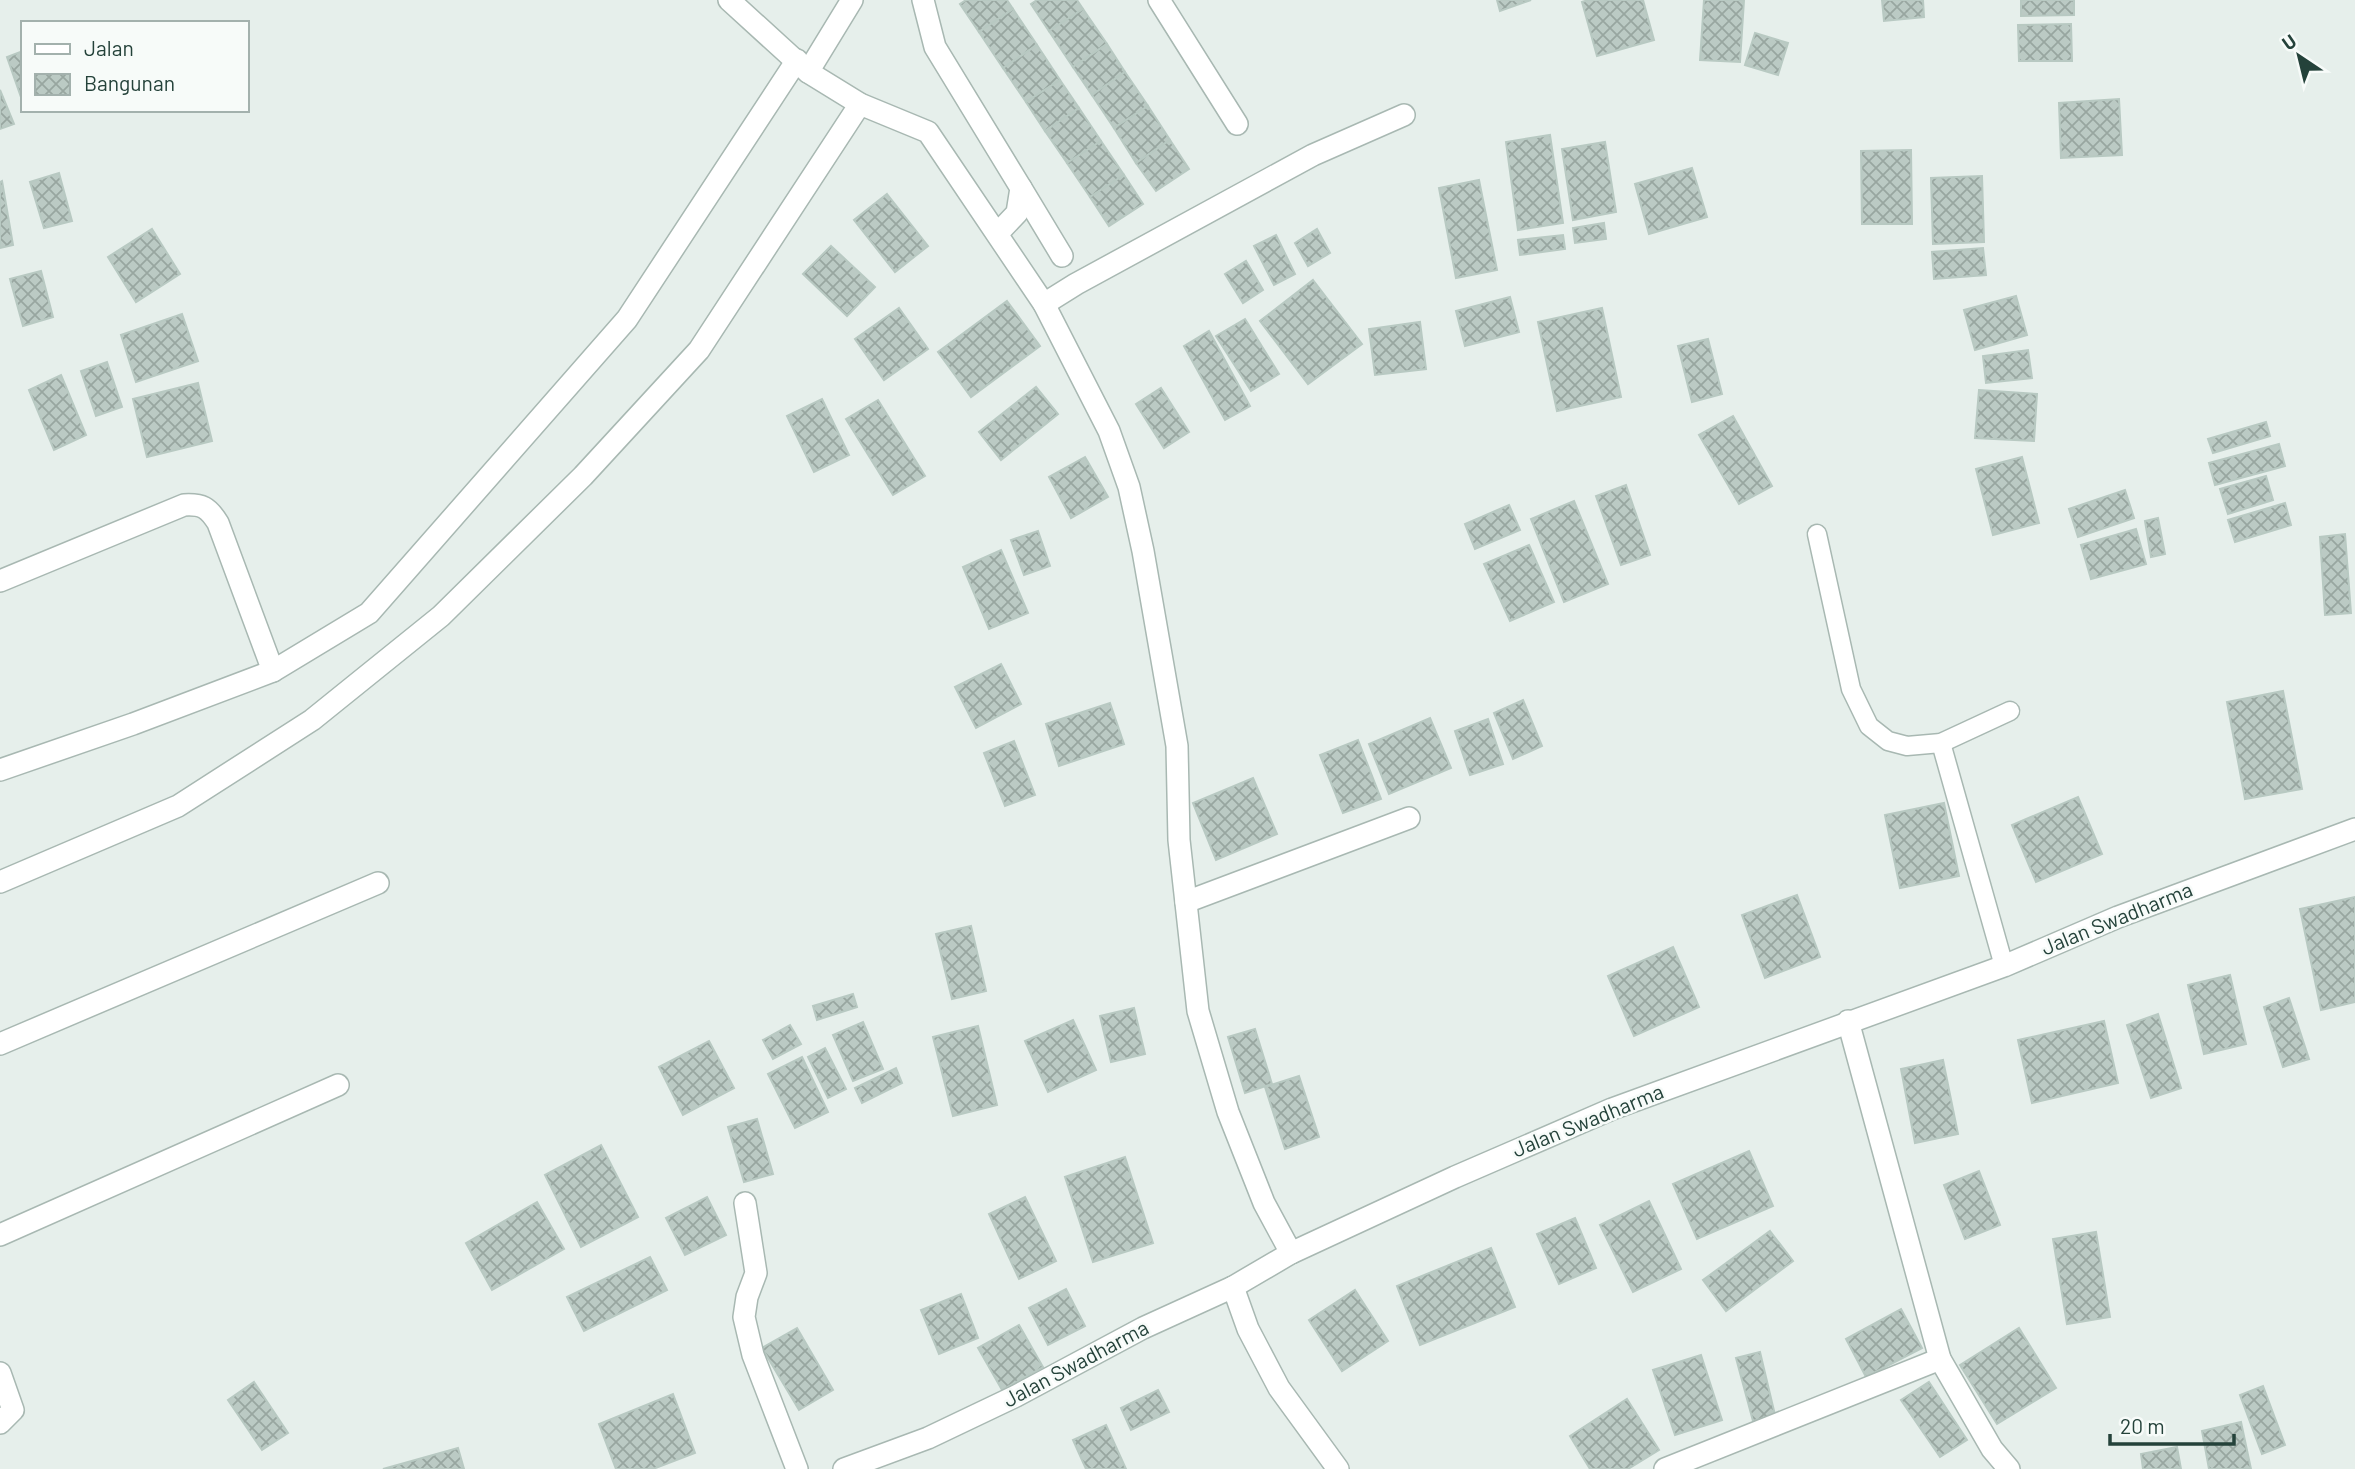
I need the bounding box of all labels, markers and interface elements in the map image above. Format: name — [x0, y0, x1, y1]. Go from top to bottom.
legend — [21, 21, 248, 112]
north arrow — [2264, 21, 2334, 91]
text: U — [2277, 29, 2300, 55]
text: Jalan — [84, 35, 134, 60]
text: Bangunan — [84, 70, 175, 95]
street label: Jalan Swadharma — [2037, 876, 2196, 959]
street label: Jalan Swadharma — [1508, 1078, 1667, 1161]
street label: Jalan Swadharma — [998, 1314, 1152, 1412]
scale bar — [2110, 1402, 2234, 1446]
text: 20 m — [2120, 1413, 2165, 1438]

